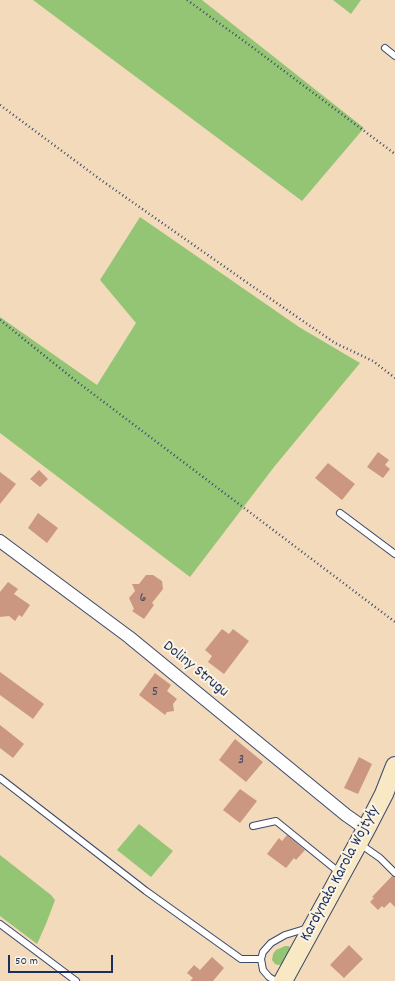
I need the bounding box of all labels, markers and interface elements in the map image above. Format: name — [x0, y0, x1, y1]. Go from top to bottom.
house number: 6 — [140, 591, 146, 607]
street label: Doliny Strugu — [158, 638, 232, 702]
house number: 5 — [152, 685, 158, 701]
house number: 3 — [238, 753, 244, 769]
street label: Kardynała Karola Wojtyły — [297, 803, 385, 945]
scale bar — [10, 947, 115, 973]
text: 50 m — [15, 953, 38, 970]

